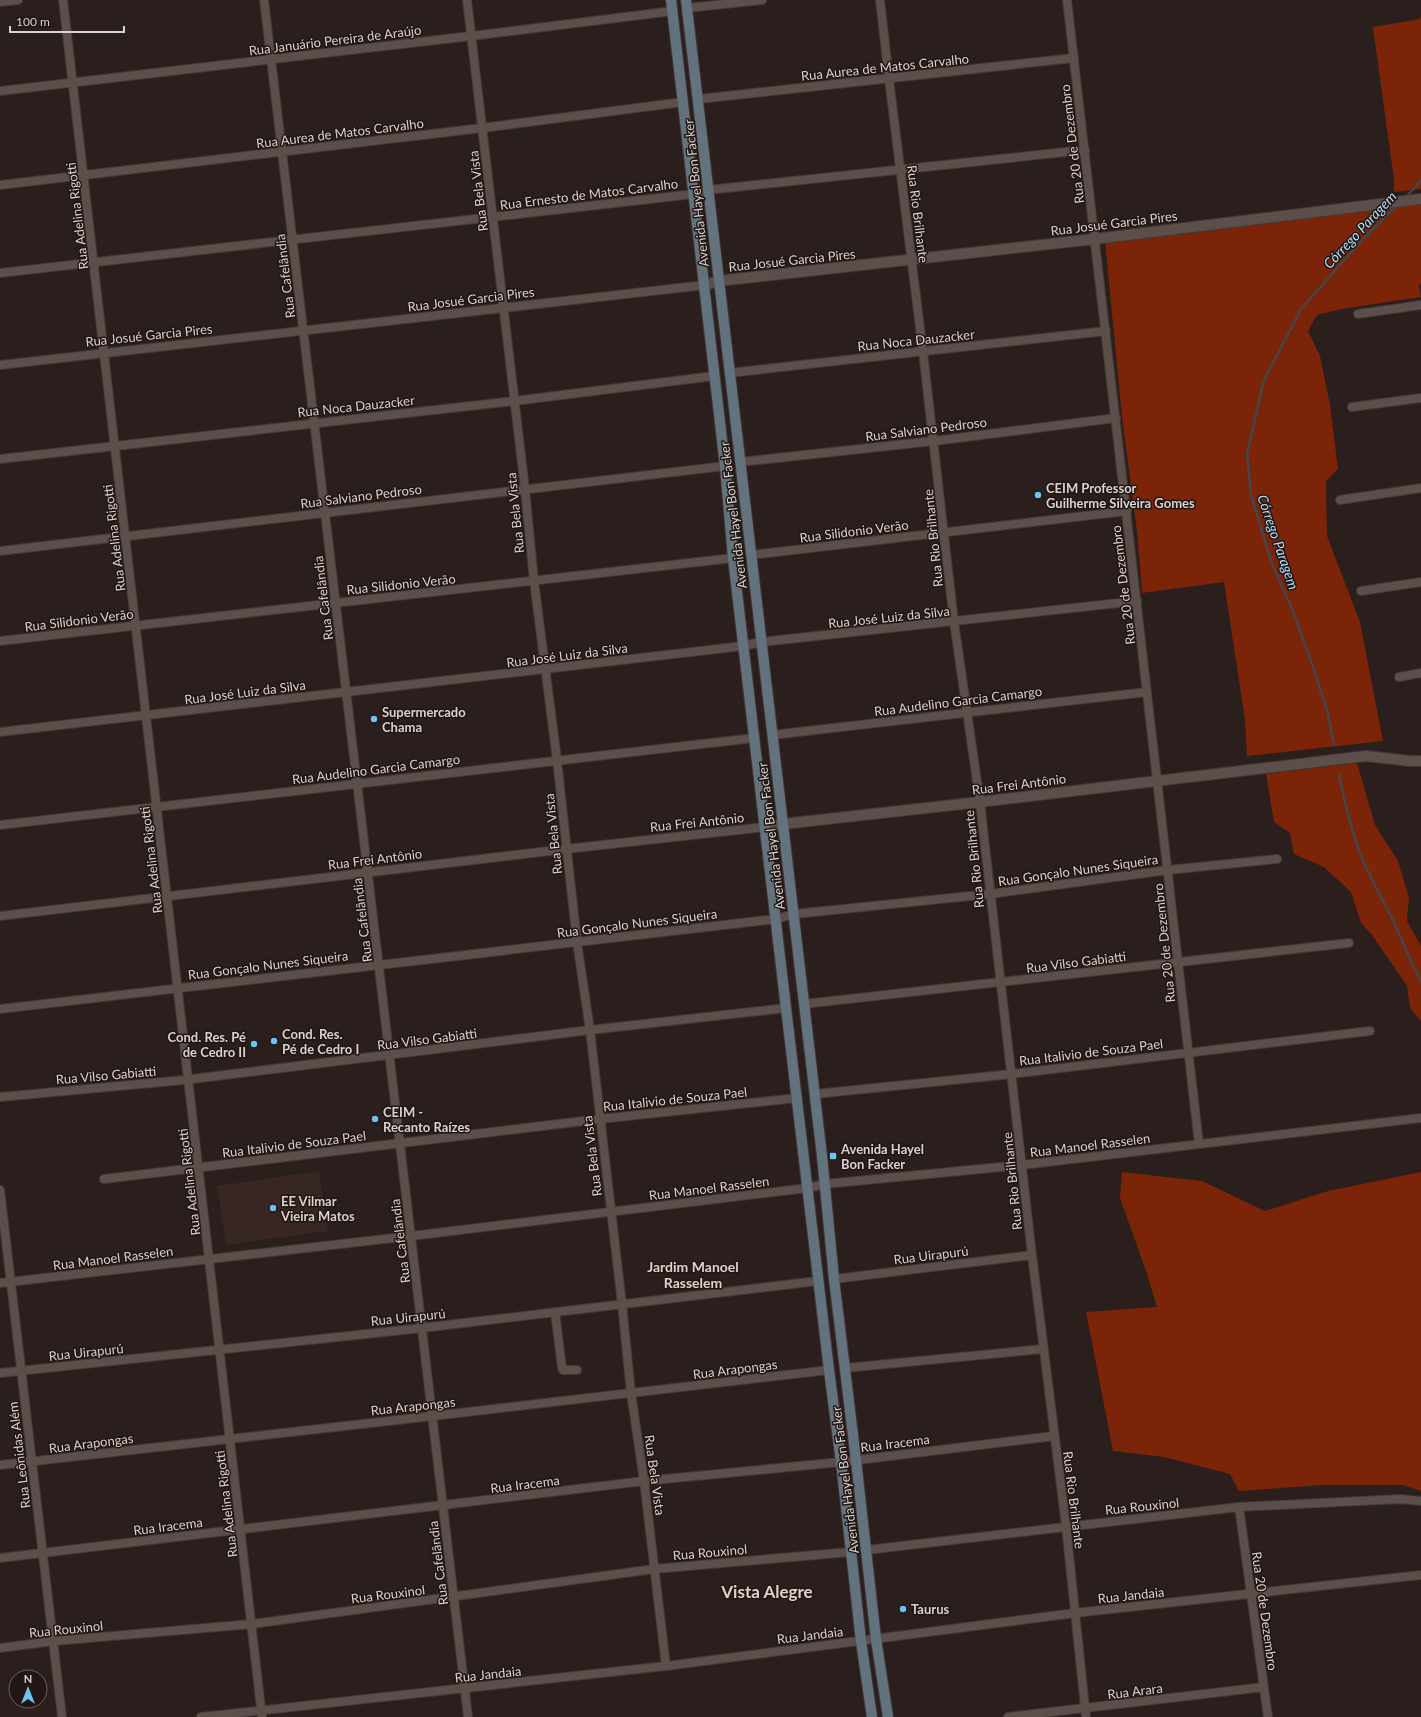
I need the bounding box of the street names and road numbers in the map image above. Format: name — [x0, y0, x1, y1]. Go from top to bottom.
street label: Rua Januário Pereira de Araújo — [248, 21, 422, 59]
street label: Rua Aurea de Matos Carvalho — [800, 50, 970, 84]
street label: Rua 20 de Dezembro — [1057, 84, 1087, 204]
street label: Rua Aurea de Matos Carvalho — [255, 115, 425, 151]
street label: Avenida Hayel Bon Facker — [680, 118, 712, 267]
street label: Rua Bela Vista — [465, 150, 491, 232]
street label: Rua Adelina Rigotti — [62, 162, 92, 270]
street label: Rua Rio Brilhante — [904, 164, 932, 264]
street label: Rua Ernesto de Matos Carvalho — [499, 175, 679, 213]
street label: Rua Josué Garcia Pires — [1050, 207, 1179, 239]
street label: Rua Cafelândia — [272, 233, 298, 319]
street label: Rua Josué Garcia Pires — [728, 245, 857, 275]
street label: Rua Josué Garcia Pires — [407, 283, 536, 315]
street label: Rua Josué Garcia Pires — [85, 320, 214, 350]
street label: Rua Noca Dauzacker — [857, 326, 976, 354]
street label: Rua Noca Dauzacker — [297, 392, 416, 420]
street label: Rua Salviano Pedroso — [864, 414, 988, 444]
street label: Avenida Hayel Bon Facker — [716, 440, 750, 589]
street label: Rua Bela Vista — [503, 472, 527, 554]
street label: Rua Salviano Pedroso — [299, 481, 423, 511]
street label: Rua Adelina Rigotti — [99, 484, 129, 592]
street label: Rua Rio Brilhante — [920, 488, 946, 588]
street label: Rua Silidonio Verão — [799, 516, 909, 546]
street label: Rua 20 de Dezembro — [1108, 525, 1138, 645]
street label: Rua Cafelândia — [310, 555, 336, 641]
street label: Rua Silidonio Verão — [346, 570, 456, 598]
street label: Rua José Luiz da Silva — [827, 603, 951, 631]
street label: Rua Silidonio Verão — [24, 605, 134, 635]
street label: Rua José Luiz da Silva — [505, 640, 629, 670]
street label: Rua José Luiz da Silva — [183, 677, 307, 707]
street label: Rua Audelino Garcia Camargo — [873, 683, 1043, 719]
street label: Rua Audelino Garcia Camargo — [291, 751, 461, 787]
street label: Avenida Hayel Bon Facker — [754, 761, 788, 910]
street label: Rua Frei Antônio — [971, 770, 1067, 798]
street label: Rua Bela Vista — [541, 793, 565, 875]
street label: Rua Adelina Rigotti — [136, 806, 166, 914]
street label: Rua Frei Antônio — [649, 809, 745, 835]
street label: Rua Rio Brilhante — [961, 809, 987, 909]
street label: Rua Frei Antônio — [327, 845, 423, 873]
street label: Rua Gonçalo Nunes Siqueira — [997, 851, 1159, 889]
street label: Rua Cafelândia — [349, 877, 375, 963]
street label: Rua 20 de Dezembro — [1150, 883, 1178, 1003]
street label: Rua Gonçalo Nunes Siqueira — [556, 905, 718, 941]
street label: Rua Gonçalo Nunes Siqueira — [187, 947, 349, 983]
street label: Rua Vilso Gabiatti — [1025, 948, 1127, 976]
street label: Rua Vilso Gabiatti — [376, 1025, 478, 1053]
street label: Rua Italivio de Souza Pael — [1018, 1035, 1164, 1069]
street label: Rua Vilso Gabiatti — [55, 1063, 157, 1087]
street label: Rua Italivio de Souza Pael — [602, 1083, 748, 1115]
street label: Rua Bela Vista — [579, 1115, 605, 1197]
street label: Rua Italivio de Souza Pael — [221, 1127, 367, 1161]
street label: Rua Adelina Rigotti — [174, 1128, 204, 1236]
street label: Rua Manoel Rasselen — [1029, 1130, 1151, 1160]
street label: Rua Rio Brilhante — [999, 1131, 1025, 1231]
street label: Rua Manoel Rasselen — [648, 1173, 770, 1203]
street label: Rua Cafelândia — [387, 1198, 413, 1284]
street label: Rua Uirapurú — [893, 1242, 969, 1268]
street label: Rua Manoel Rasselen — [52, 1243, 174, 1273]
street label: Rua Uirapurú — [370, 1305, 446, 1329]
street label: Rua Uirapurú — [48, 1340, 124, 1364]
street label: Rua Arapongas — [692, 1356, 779, 1382]
street label: Rua Arapongas — [370, 1394, 457, 1418]
street label: Rua Leônidas Além — [5, 1401, 33, 1509]
street label: Avenida Hayel Bon Facker — [828, 1405, 862, 1554]
street label: Rua Arapongas — [48, 1430, 135, 1456]
street label: Rua Iracema — [859, 1431, 931, 1455]
street label: Rua Bela Vista — [641, 1434, 669, 1516]
street label: Rua Adelina Rigotti — [211, 1450, 241, 1558]
street label: Rua Rio Brilhante — [1060, 1450, 1088, 1550]
street label: Rua Iracema — [489, 1472, 561, 1496]
street label: Rua Rouxinol — [1104, 1494, 1180, 1518]
street label: Rua Iracema — [132, 1514, 204, 1538]
street label: Rua Cafelândia — [425, 1520, 451, 1606]
street label: Rua Rouxinol — [672, 1541, 748, 1563]
street label: Rua 20 de Dezembro — [1249, 1551, 1281, 1671]
street label: Rua Rouxinol — [350, 1582, 426, 1606]
street label: Rua Jandaia — [1097, 1584, 1165, 1606]
street label: Rua Rouxinol — [28, 1617, 104, 1641]
street label: Rua Jandaia — [776, 1623, 844, 1647]
street label: Rua Jandaia — [454, 1663, 522, 1685]
street label: Rua Arara — [1107, 1680, 1163, 1702]

